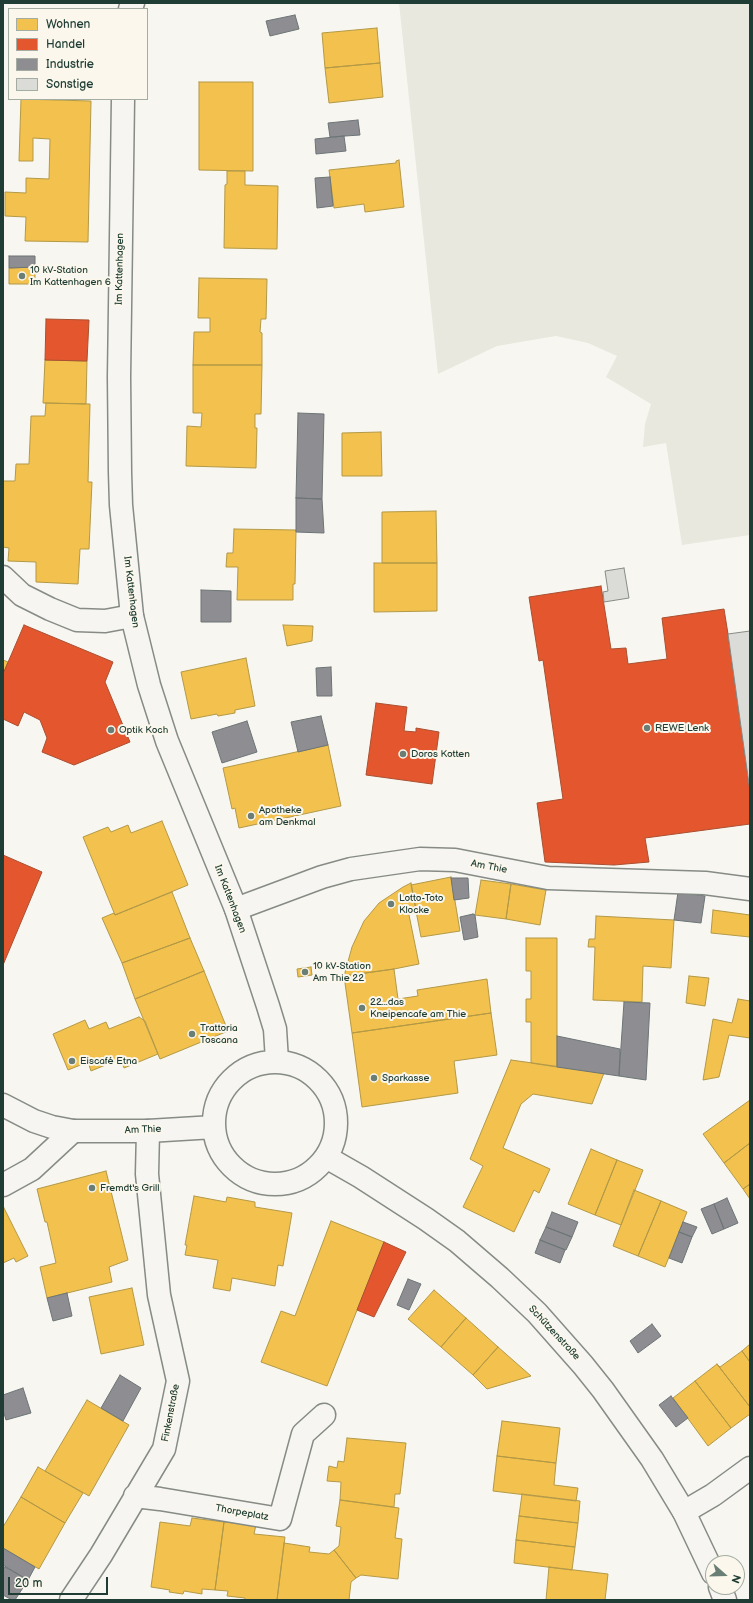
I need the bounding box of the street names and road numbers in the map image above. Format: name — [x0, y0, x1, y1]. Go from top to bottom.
street label: Im Kattenhagen — [113, 233, 127, 305]
street label: Im Kattenhagen — [121, 556, 141, 628]
street label: Am Thie — [470, 858, 508, 876]
street label: Im Kattenhagen — [211, 863, 249, 935]
street label: Am Thie — [124, 1123, 162, 1137]
street label: Schützenstraße — [526, 1303, 582, 1363]
street label: Finkenstraße — [159, 1383, 183, 1443]
street label: Thorpeplatz — [214, 1502, 270, 1524]

